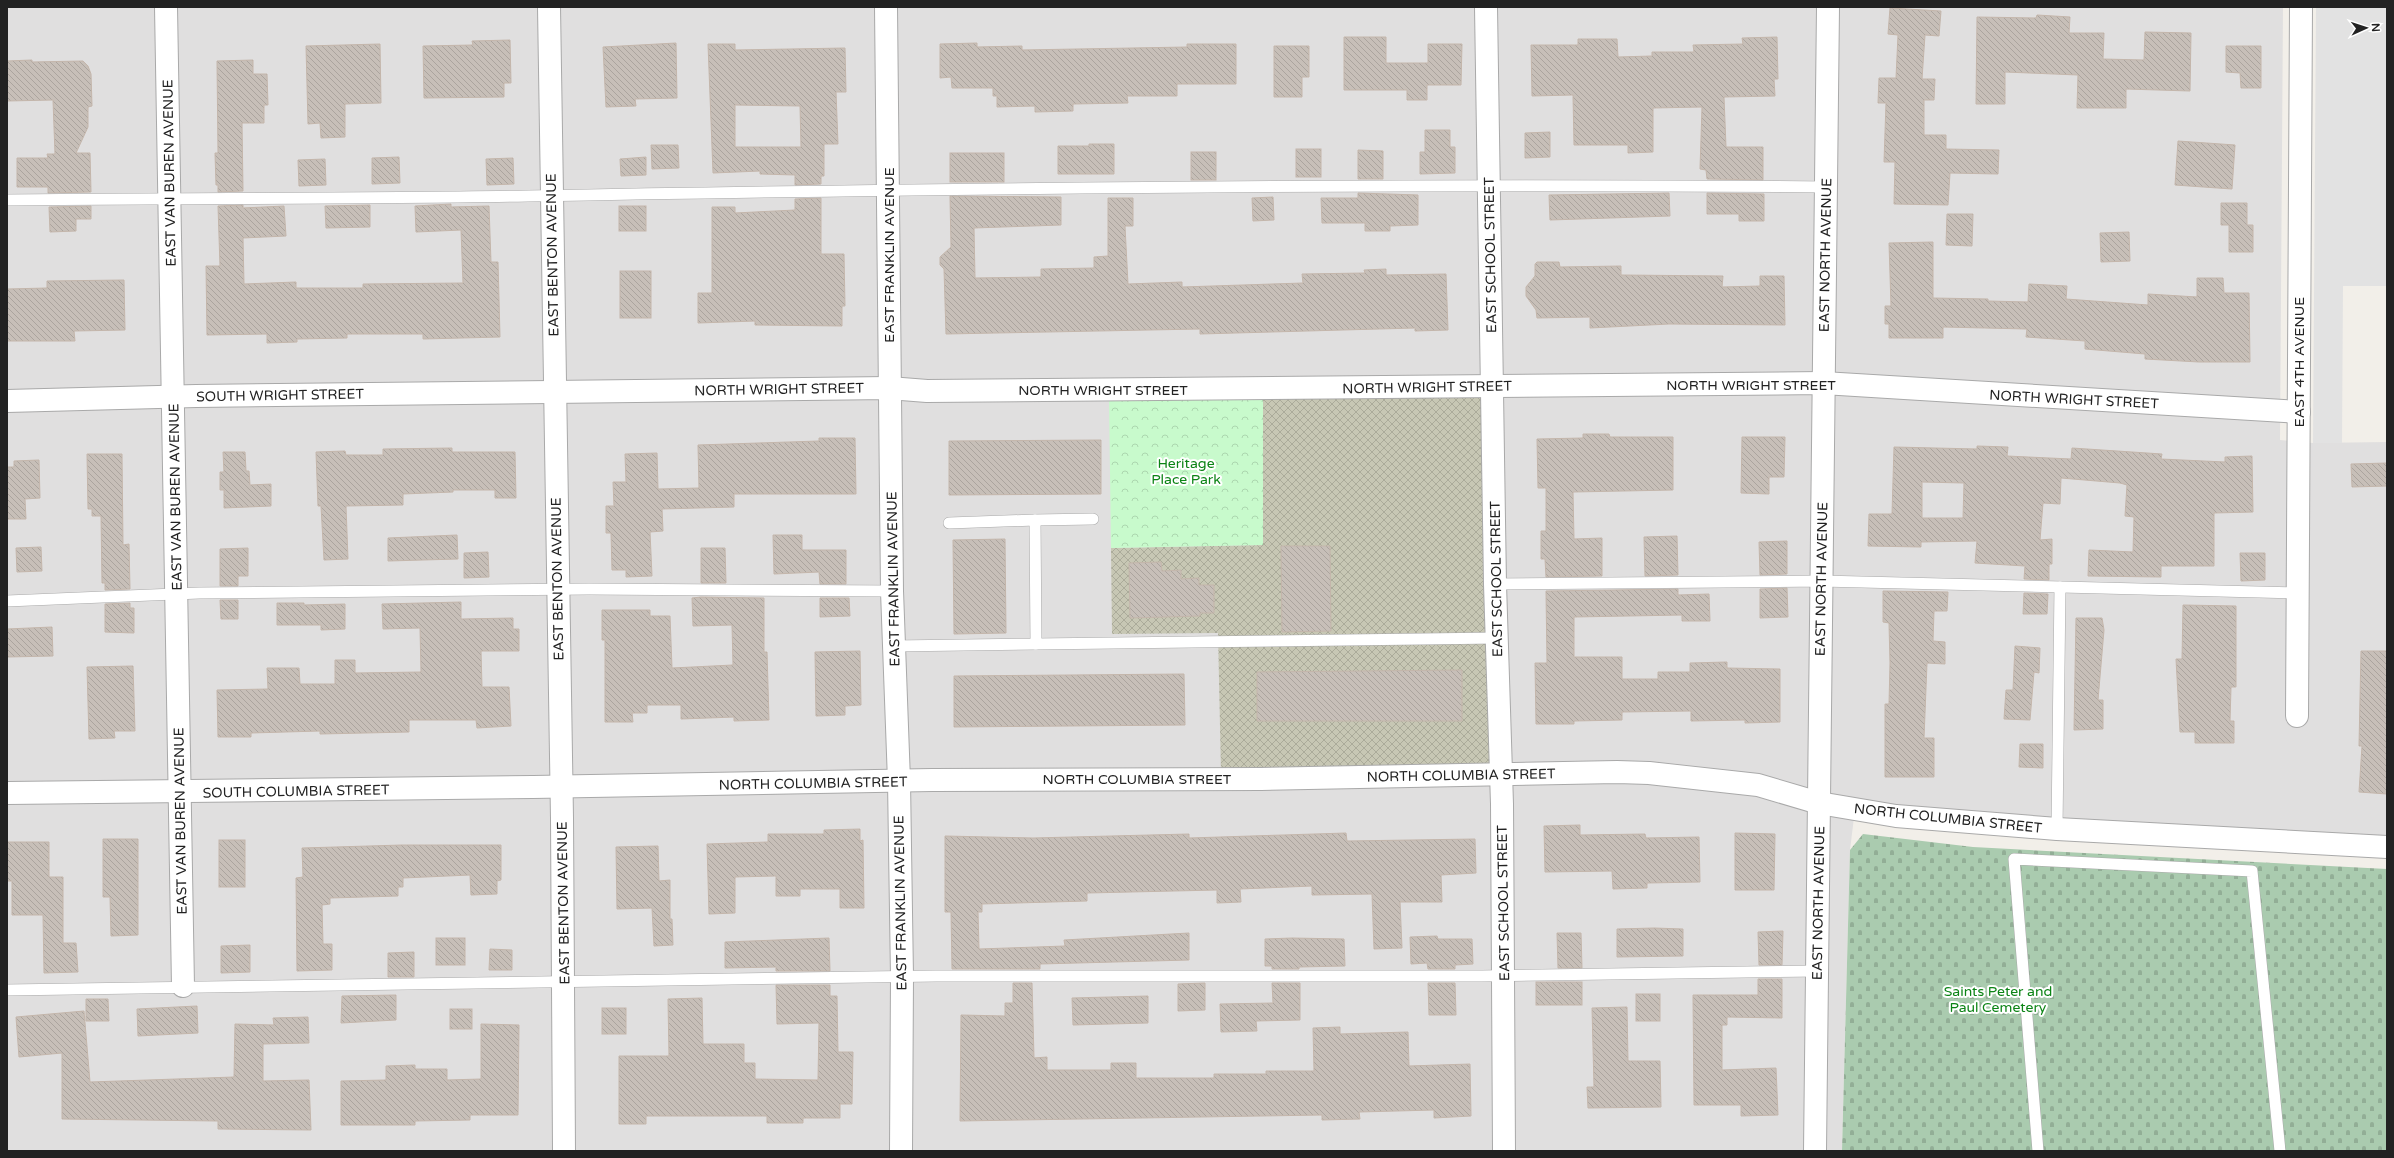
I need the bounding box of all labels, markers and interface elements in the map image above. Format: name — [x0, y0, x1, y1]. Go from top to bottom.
north arrow — [2346, 8, 2386, 48]
text: N — [2369, 23, 2382, 32]
street label: EAST VAN BUREN AVENUE — [159, 79, 180, 267]
street label: EAST FRANKLIN AVENUE — [881, 167, 898, 343]
street label: EAST BENTON AVENUE — [543, 173, 562, 337]
street label: EAST SCHOOL STREET — [1481, 176, 1500, 333]
street label: EAST NORTH AVENUE — [1816, 178, 1835, 332]
street label: EAST 4TH AVENUE — [2291, 297, 2308, 427]
street label: NORTH WRIGHT STREET — [1666, 377, 1836, 394]
street label: NORTH WRIGHT STREET — [1342, 378, 1512, 397]
street label: NORTH WRIGHT STREET — [694, 380, 864, 399]
street label: NORTH WRIGHT STREET — [1018, 382, 1188, 399]
street label: SOUTH WRIGHT STREET — [196, 386, 365, 405]
street label: NORTH WRIGHT STREET — [1989, 387, 2160, 412]
street label: EAST VAN BUREN AVENUE — [165, 403, 186, 591]
park label: Heritage Place Park — [1151, 455, 1221, 488]
street label: EAST FRANKLIN AVENUE — [883, 491, 904, 667]
street label: EAST BENTON AVENUE — [548, 497, 567, 661]
street label: EAST SCHOOL STREET — [1487, 500, 1506, 657]
street label: EAST NORTH AVENUE — [1812, 502, 1831, 656]
street label: EAST VAN BUREN AVENUE — [170, 727, 191, 915]
street label: NORTH COLUMBIA STREET — [1366, 765, 1556, 786]
street label: NORTH COLUMBIA STREET — [1043, 771, 1232, 788]
street label: NORTH COLUMBIA STREET — [718, 773, 908, 794]
street label: SOUTH COLUMBIA STREET — [202, 781, 390, 802]
street label: NORTH COLUMBIA STREET — [1853, 800, 2043, 837]
street label: EAST FRANKLIN AVENUE — [890, 815, 911, 991]
street label: EAST BENTON AVENUE — [554, 821, 573, 985]
street label: EAST SCHOOL STREET — [1494, 824, 1513, 981]
street label: EAST NORTH AVENUE — [1809, 826, 1828, 980]
park label: Saints Peter and Paul Cemetery — [1944, 983, 2052, 1016]

